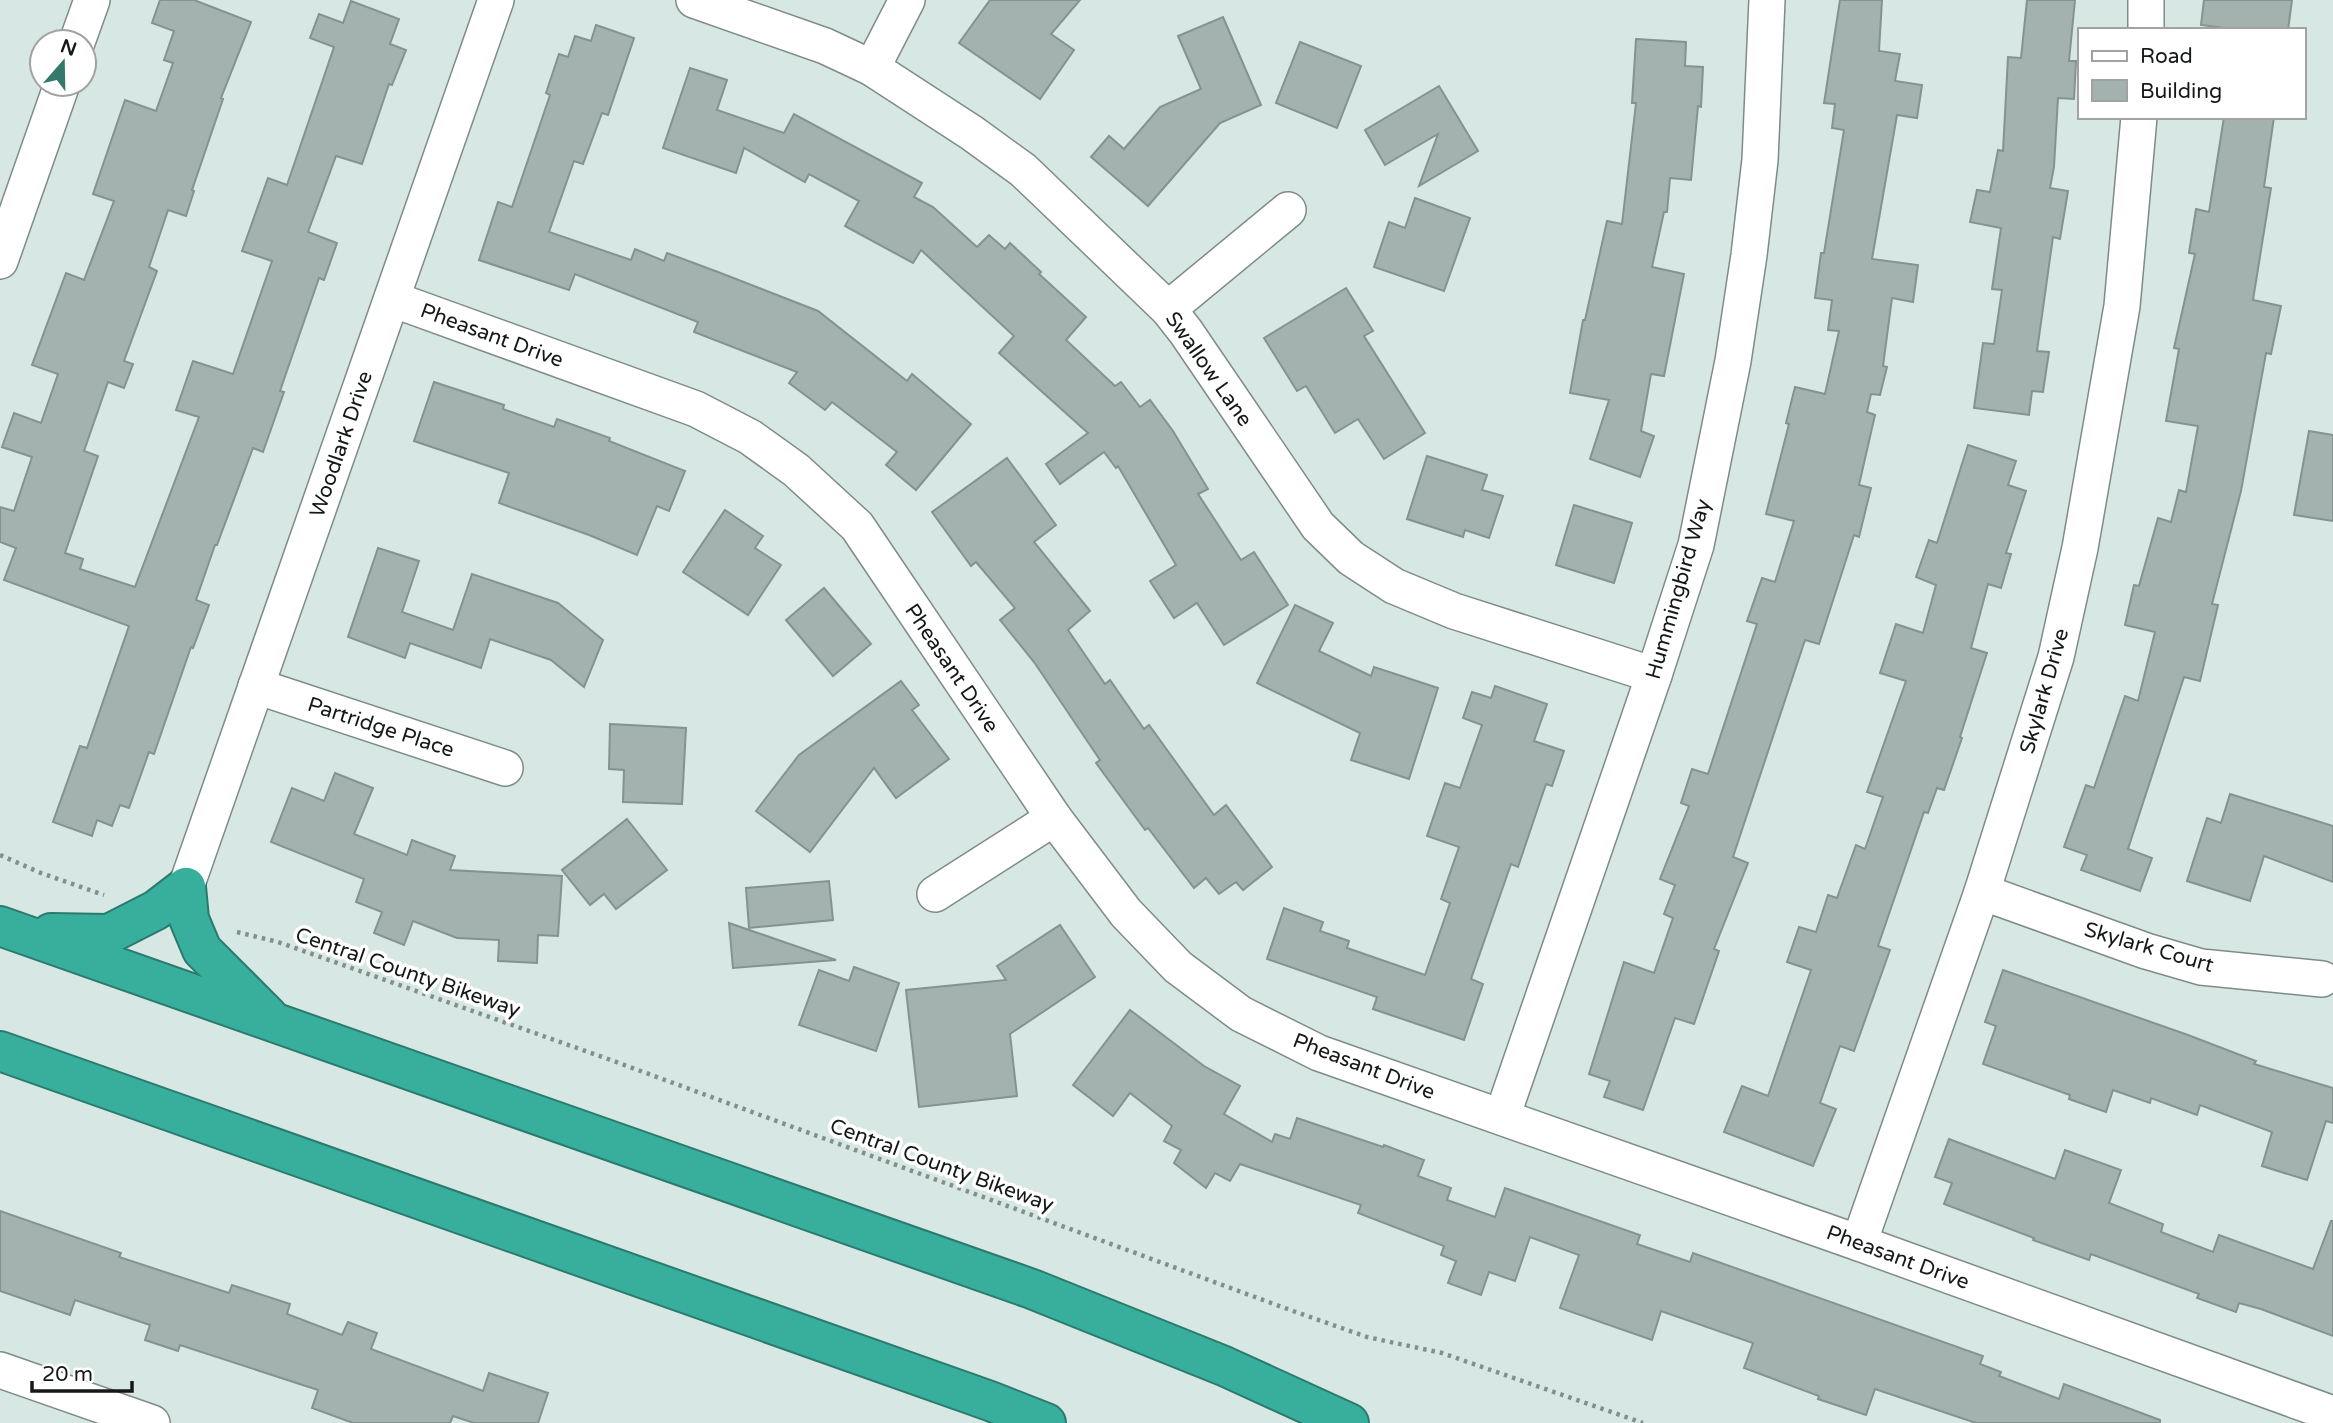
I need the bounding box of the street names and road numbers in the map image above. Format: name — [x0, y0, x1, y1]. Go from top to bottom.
street label: Pheasant Drive — [417, 298, 567, 373]
street label: Swallow Lane — [1160, 307, 1257, 432]
street label: Woodlark Drive — [305, 368, 378, 520]
street label: Hummingbird Way — [1641, 496, 1716, 682]
street label: Pheasant Drive — [899, 599, 1004, 738]
street label: Skylark Drive — [2015, 625, 2074, 757]
street label: Partridge Place — [304, 692, 457, 763]
street label: Skylark Court — [2081, 917, 2216, 978]
street label: Central County Bikeway — [292, 922, 524, 1023]
street label: Pheasant Drive — [1289, 1028, 1438, 1105]
street label: Central County Bikeway — [827, 1113, 1057, 1218]
street label: Pheasant Drive — [1823, 1220, 1973, 1295]

